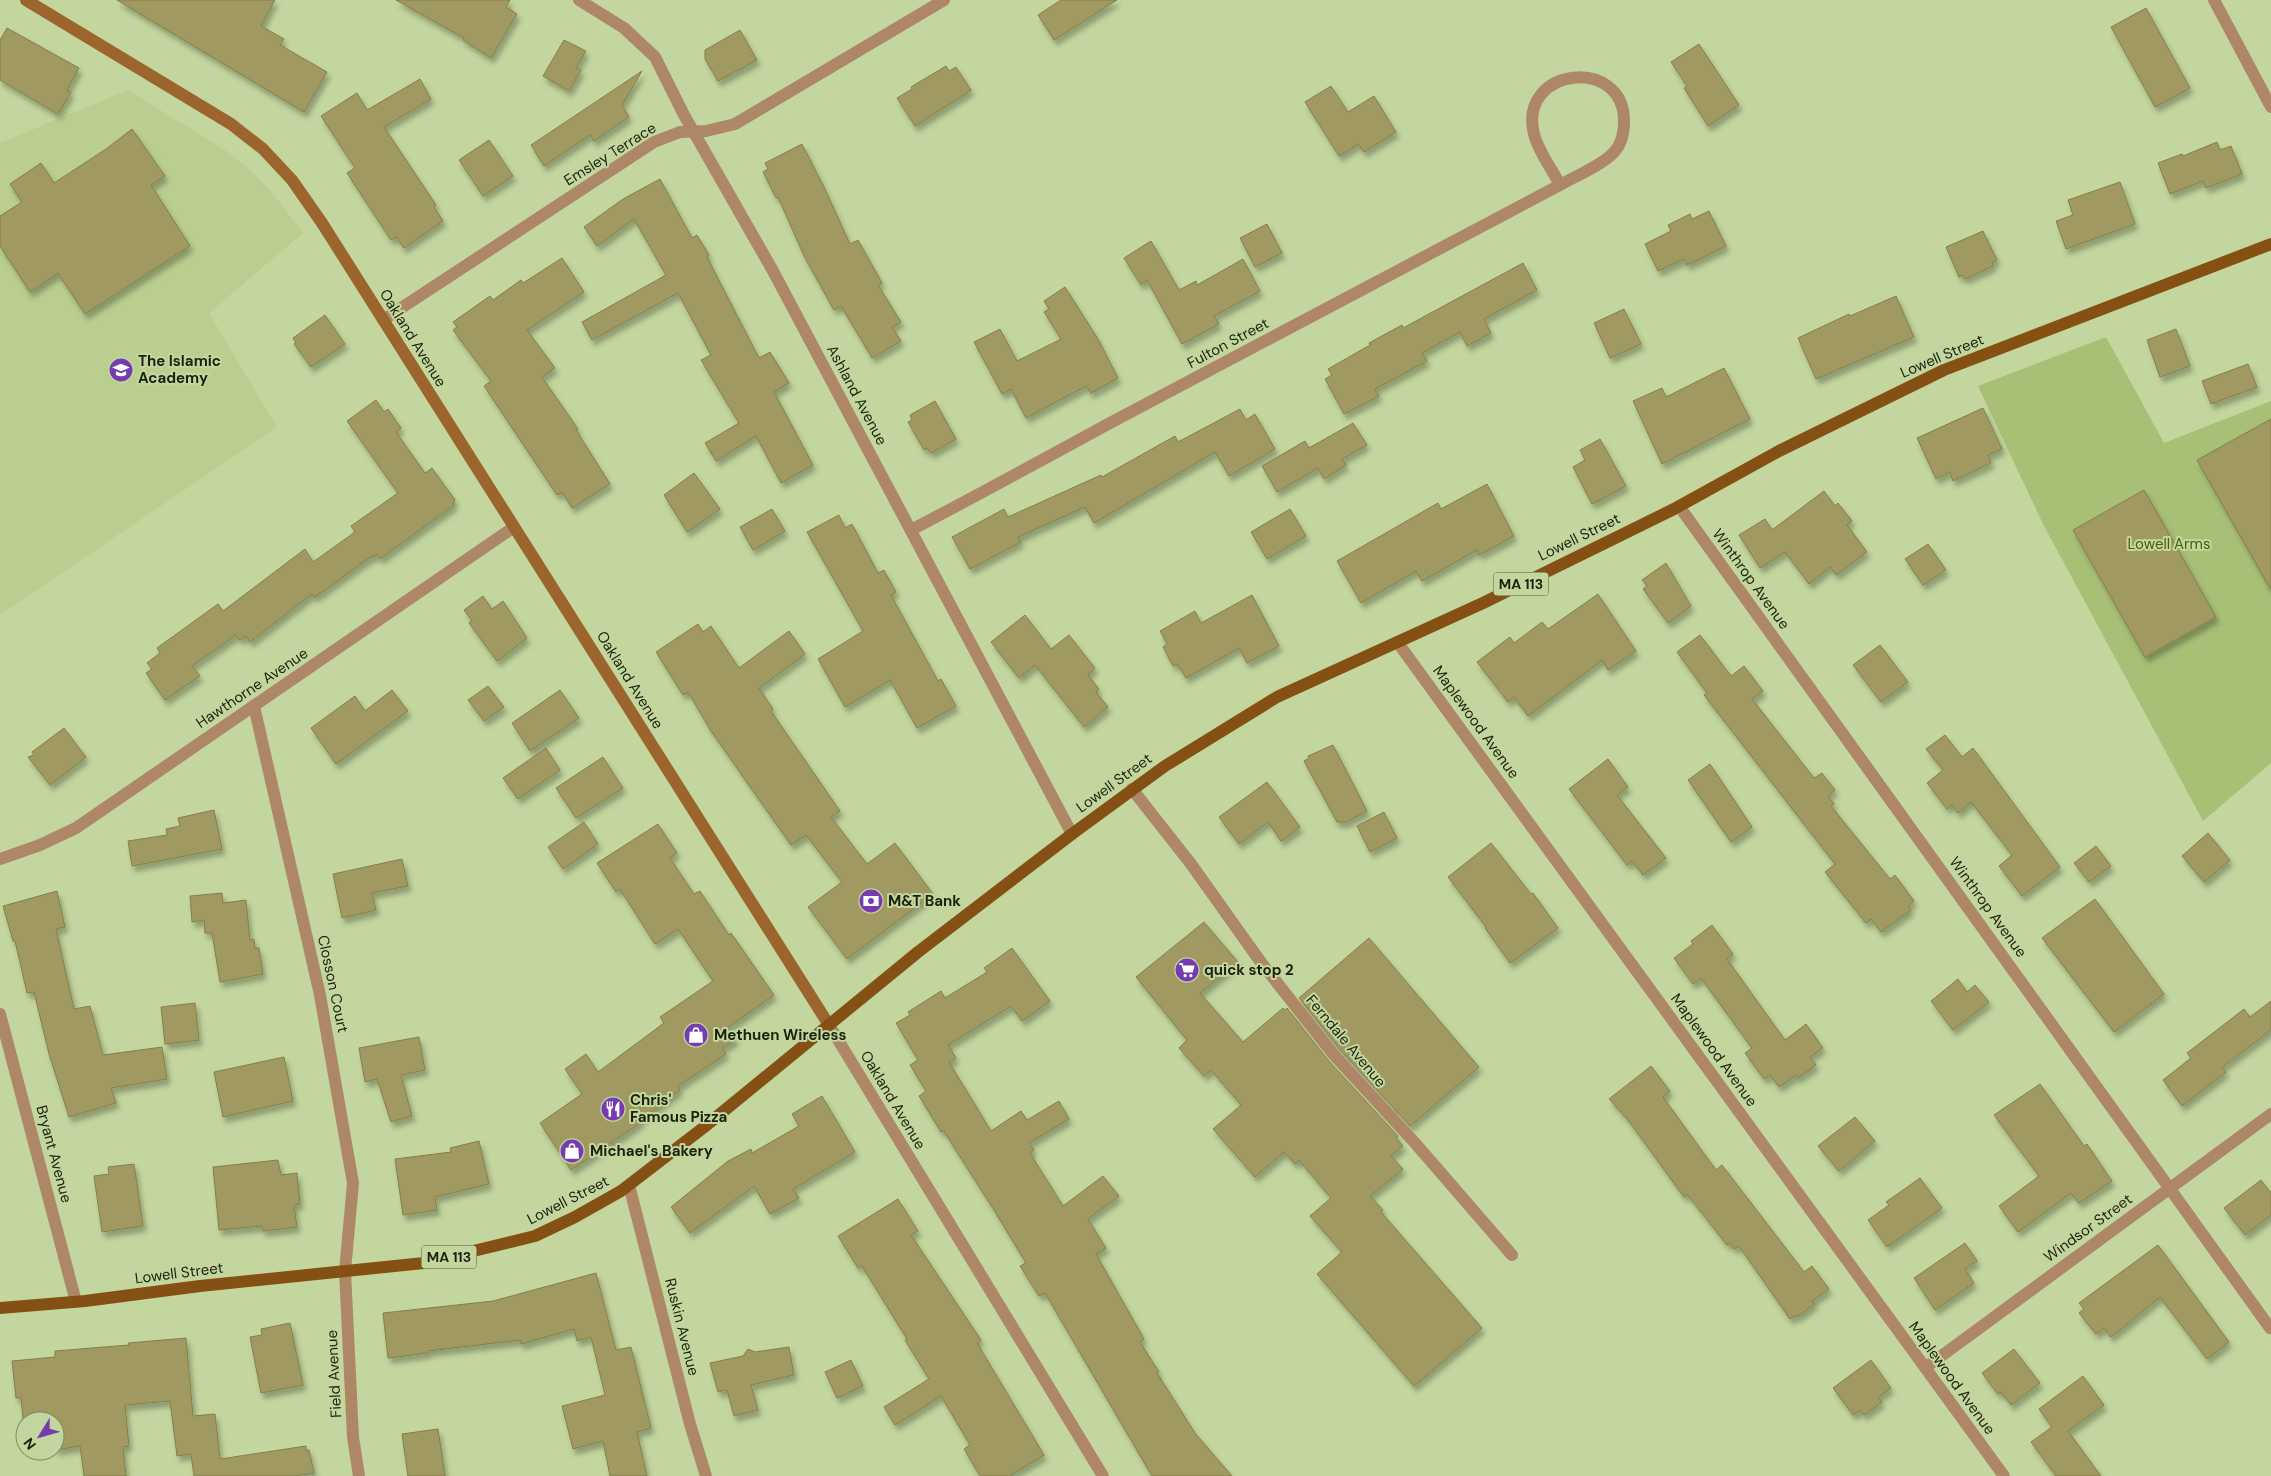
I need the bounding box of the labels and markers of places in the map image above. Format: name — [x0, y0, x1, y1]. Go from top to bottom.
place label: The Islamic Academy — [138, 351, 221, 388]
school or university icon: The Islamic Academy — [108, 357, 134, 383]
bank icon: M&T Bank — [858, 888, 884, 914]
place label: M&T Bank — [888, 891, 961, 911]
supermarket icon: quick stop 2 — [1174, 957, 1200, 983]
place label: quick stop 2 — [1204, 960, 1294, 980]
shop icon: Methuen Wireless — [683, 1022, 709, 1048]
place label: Methuen Wireless — [714, 1025, 846, 1045]
place label: Chris' Famous Pizza — [630, 1090, 727, 1127]
restaurant icon: Chris' Famous Pizza — [600, 1096, 626, 1122]
shop icon: Michael's Bakery — [559, 1138, 585, 1164]
place label: Michael's Bakery — [590, 1141, 713, 1161]

